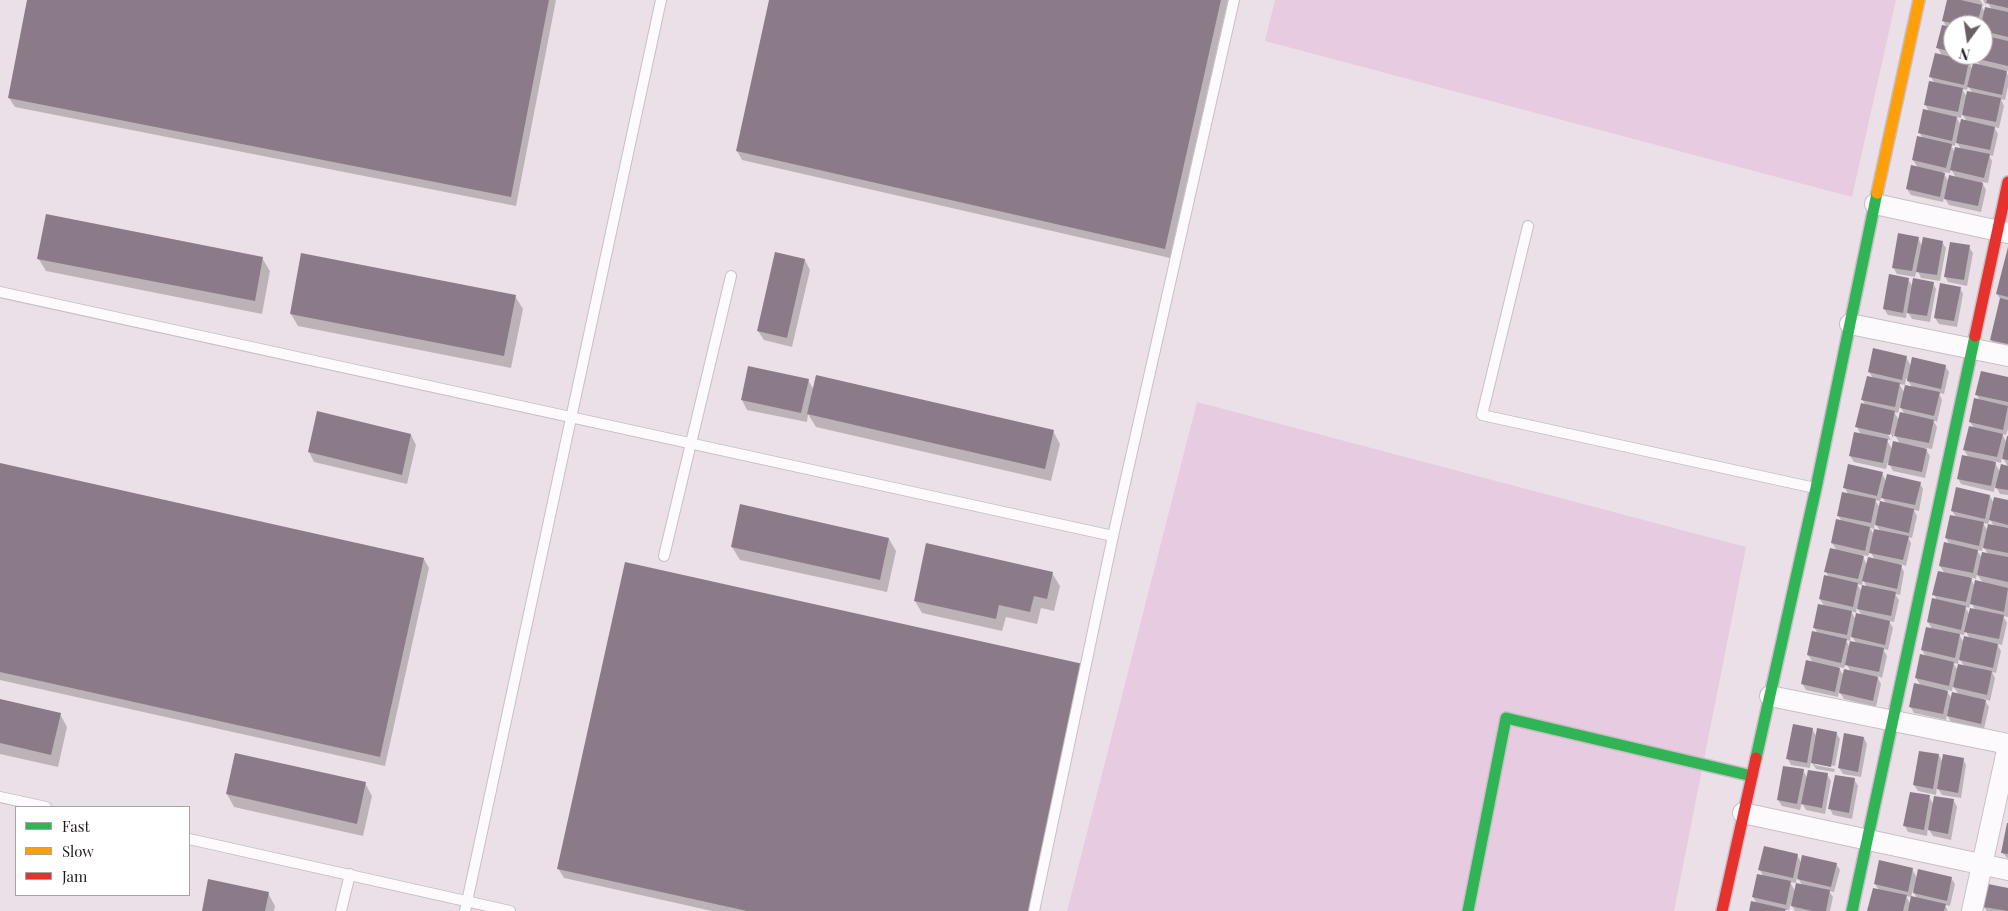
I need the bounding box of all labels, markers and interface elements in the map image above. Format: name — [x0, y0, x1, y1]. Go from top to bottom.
north arrow — [1943, 15, 1993, 65]
text: N — [1957, 44, 1972, 65]
legend — [15, 806, 190, 896]
text: Fast — [62, 816, 90, 836]
text: Slow — [62, 841, 94, 861]
text: Jam — [62, 866, 87, 886]

